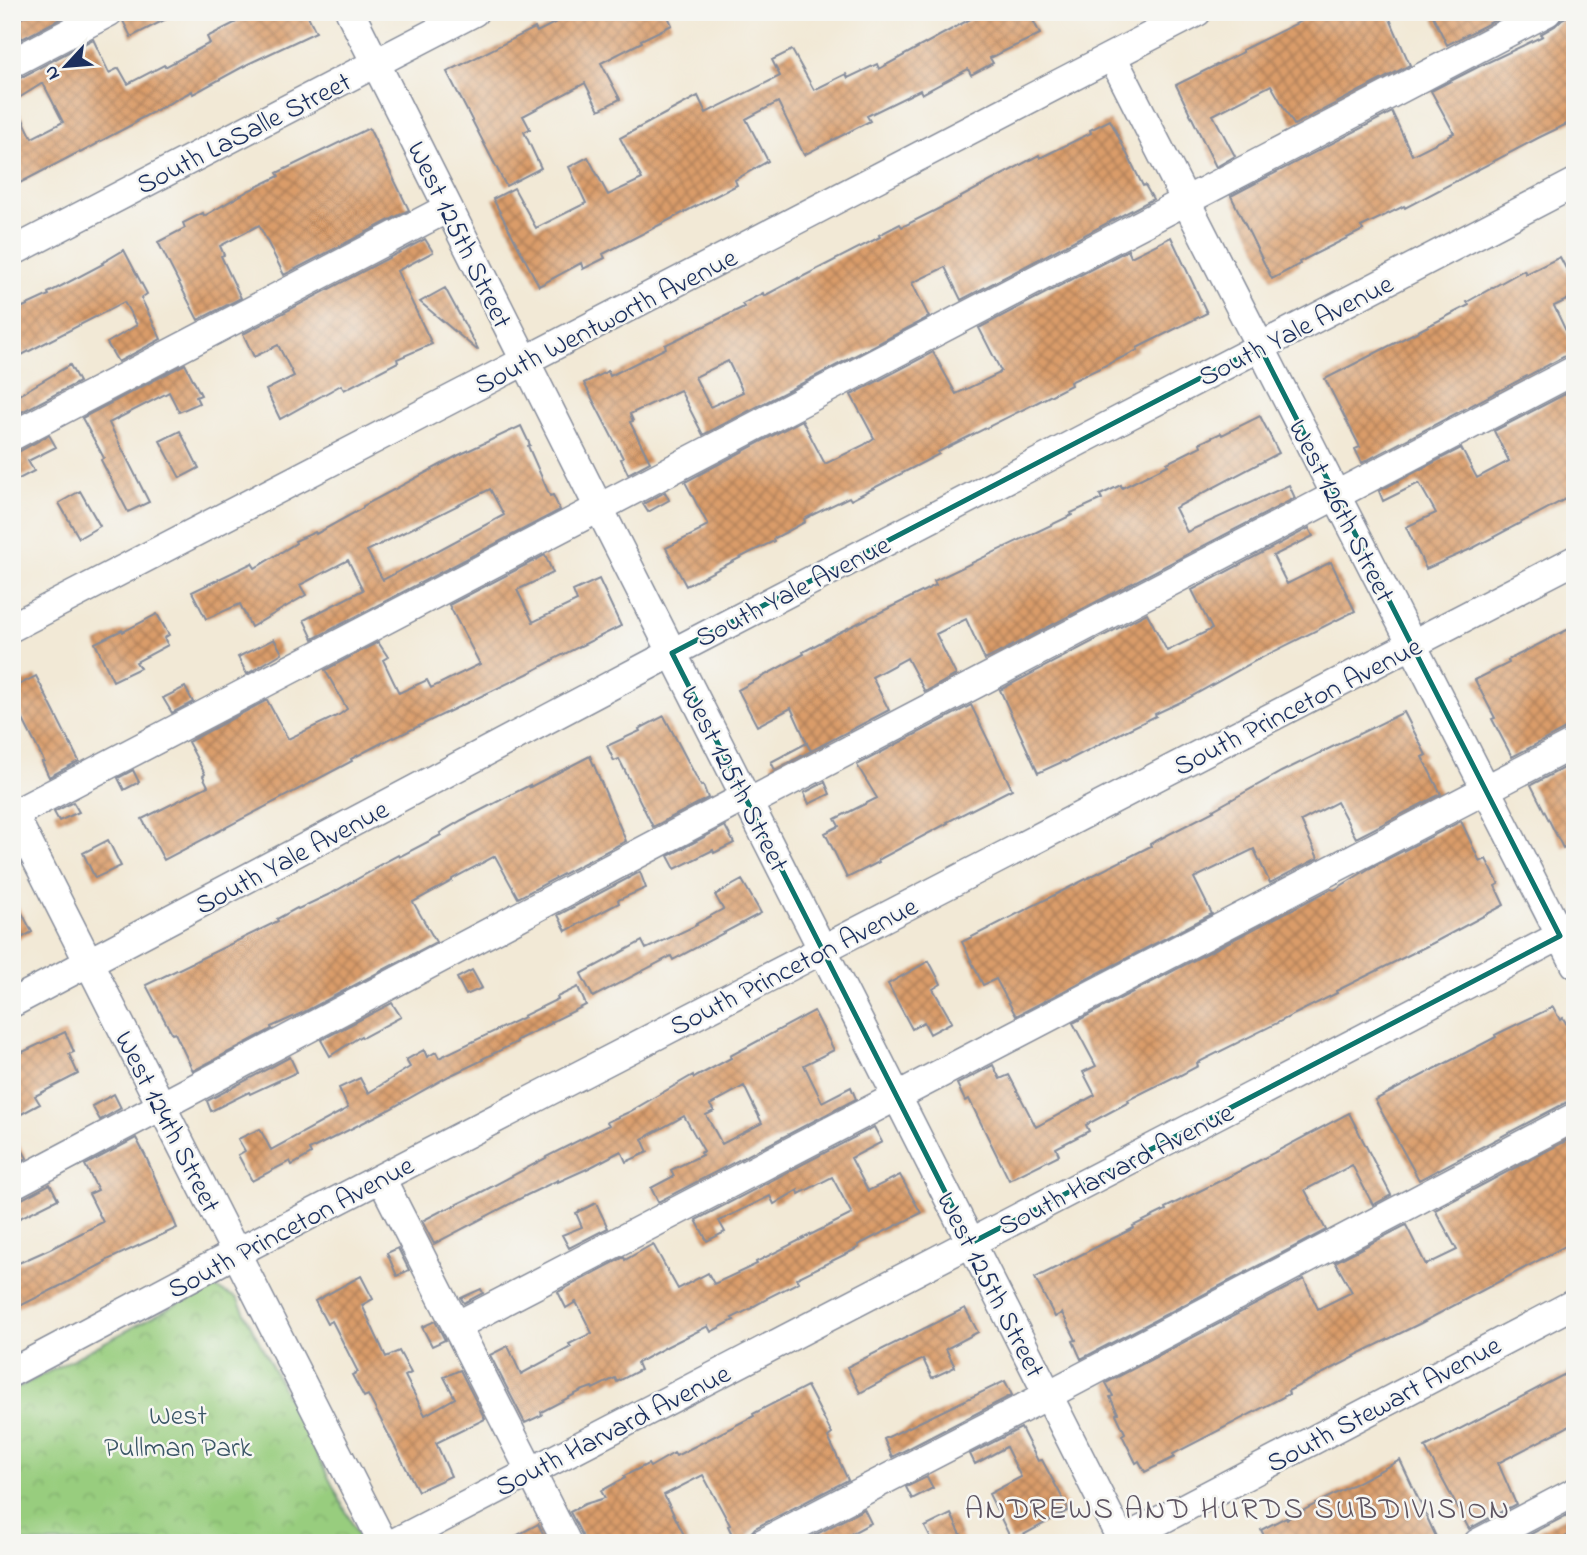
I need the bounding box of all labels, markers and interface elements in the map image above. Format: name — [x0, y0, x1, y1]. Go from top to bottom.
north arrow — [32, 32, 102, 102]
text: N — [38, 61, 68, 84]
street label: South LaSalle Street — [130, 63, 359, 207]
street label: West 125th Street — [395, 135, 521, 336]
street label: South Wentworth Avenue — [468, 239, 746, 407]
street label: South Yale Avenue — [1192, 265, 1402, 399]
street label: West 126th Street — [1276, 413, 1404, 610]
street label: South Yale Avenue — [689, 526, 899, 660]
street label: South Princeton Avenue — [1167, 628, 1430, 789]
street label: West 125th Street — [668, 679, 797, 880]
street label: South Yale Avenue — [188, 791, 397, 927]
street label: South Princeton Avenue — [663, 888, 926, 1049]
street label: West 124th Street — [102, 1024, 229, 1221]
street label: South Harvard Avenue — [992, 1094, 1242, 1248]
street label: South Princeton Avenue — [161, 1147, 423, 1311]
street label: West 125th Street — [924, 1185, 1053, 1386]
street label: South Stewart Avenue — [1260, 1327, 1510, 1485]
street label: South Harvard Avenue — [489, 1355, 739, 1509]
park label: West Pullman Park — [104, 1397, 253, 1470]
district label: ANDREWS AND HURDS SUBDIVISION — [965, 1489, 1511, 1533]

